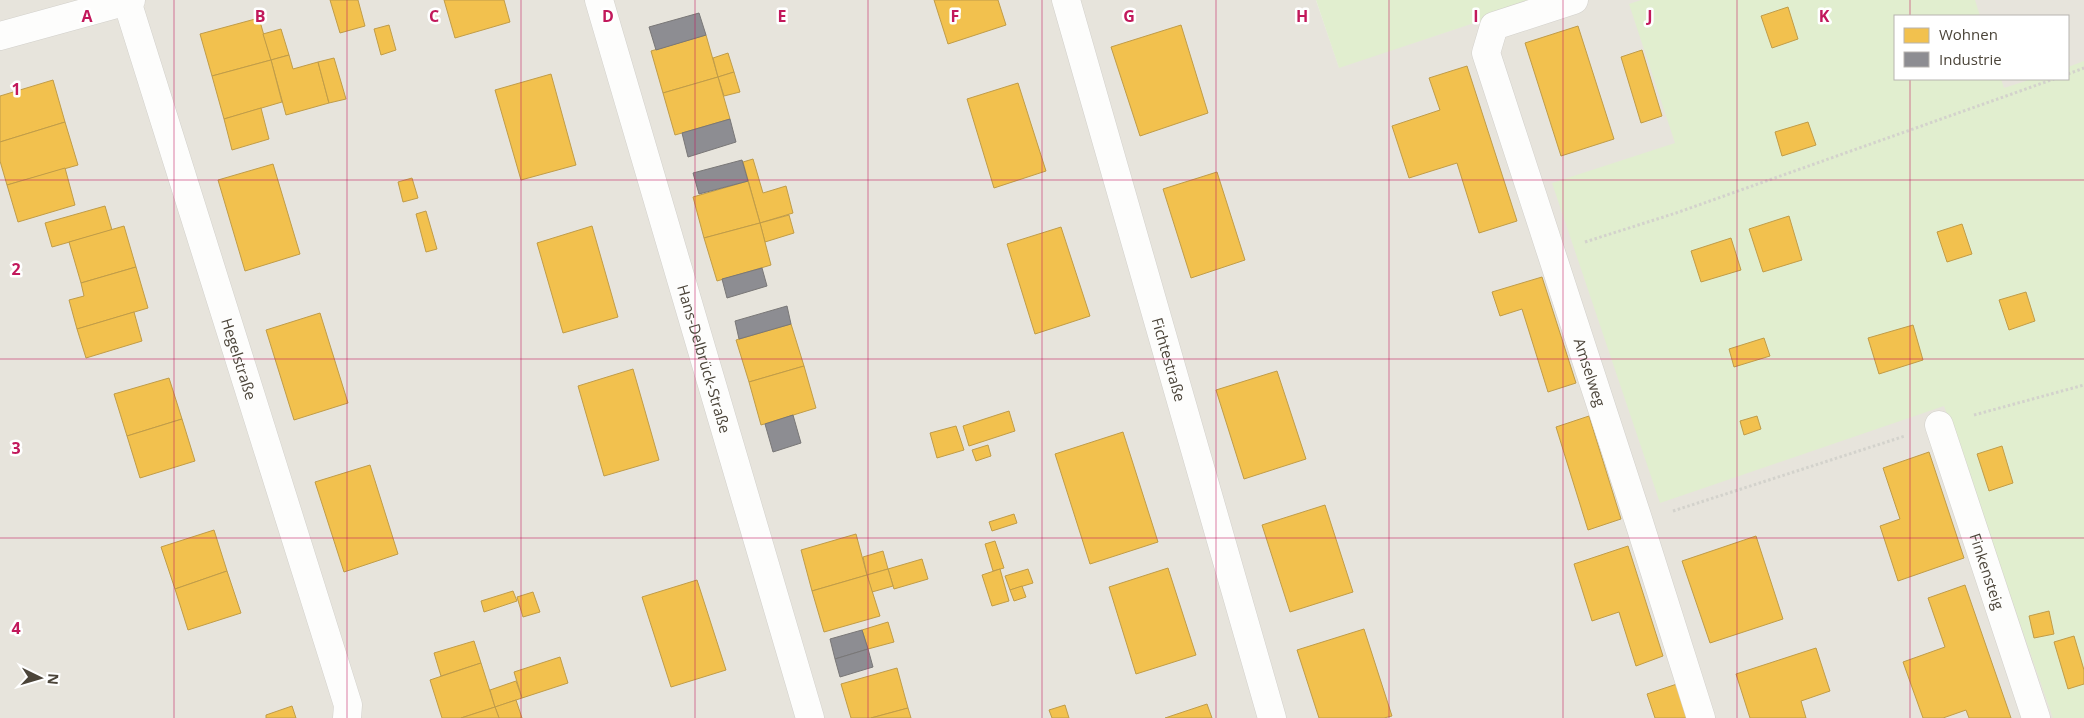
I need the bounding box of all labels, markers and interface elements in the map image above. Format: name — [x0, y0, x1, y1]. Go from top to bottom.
text: A — [81, 5, 93, 27]
text: B — [255, 5, 265, 27]
text: C — [429, 5, 439, 27]
text: D — [602, 5, 614, 27]
text: E — [778, 5, 787, 27]
text: F — [951, 5, 959, 27]
text: G — [1123, 5, 1135, 27]
text: H — [1296, 5, 1308, 27]
text: I — [1473, 5, 1479, 27]
text: J — [1645, 5, 1653, 27]
text: K — [1819, 5, 1830, 27]
legend — [1894, 15, 2069, 80]
text: Wohnen — [1939, 24, 1998, 44]
text: Industrie — [1939, 49, 2002, 69]
text: 1 — [11, 78, 21, 100]
text: 2 — [11, 258, 21, 280]
street label: Hans-Delbrück-Straße — [673, 282, 736, 436]
street label: Hegelstraße — [217, 315, 262, 402]
street label: Fichtestraße — [1148, 315, 1191, 404]
street label: Amselweg — [1570, 335, 1611, 409]
text: 3 — [11, 437, 21, 459]
street label: Finkensteig — [1965, 530, 2009, 612]
text: 4 — [11, 617, 21, 639]
north arrow — [15, 653, 65, 703]
text: N — [43, 673, 63, 686]

